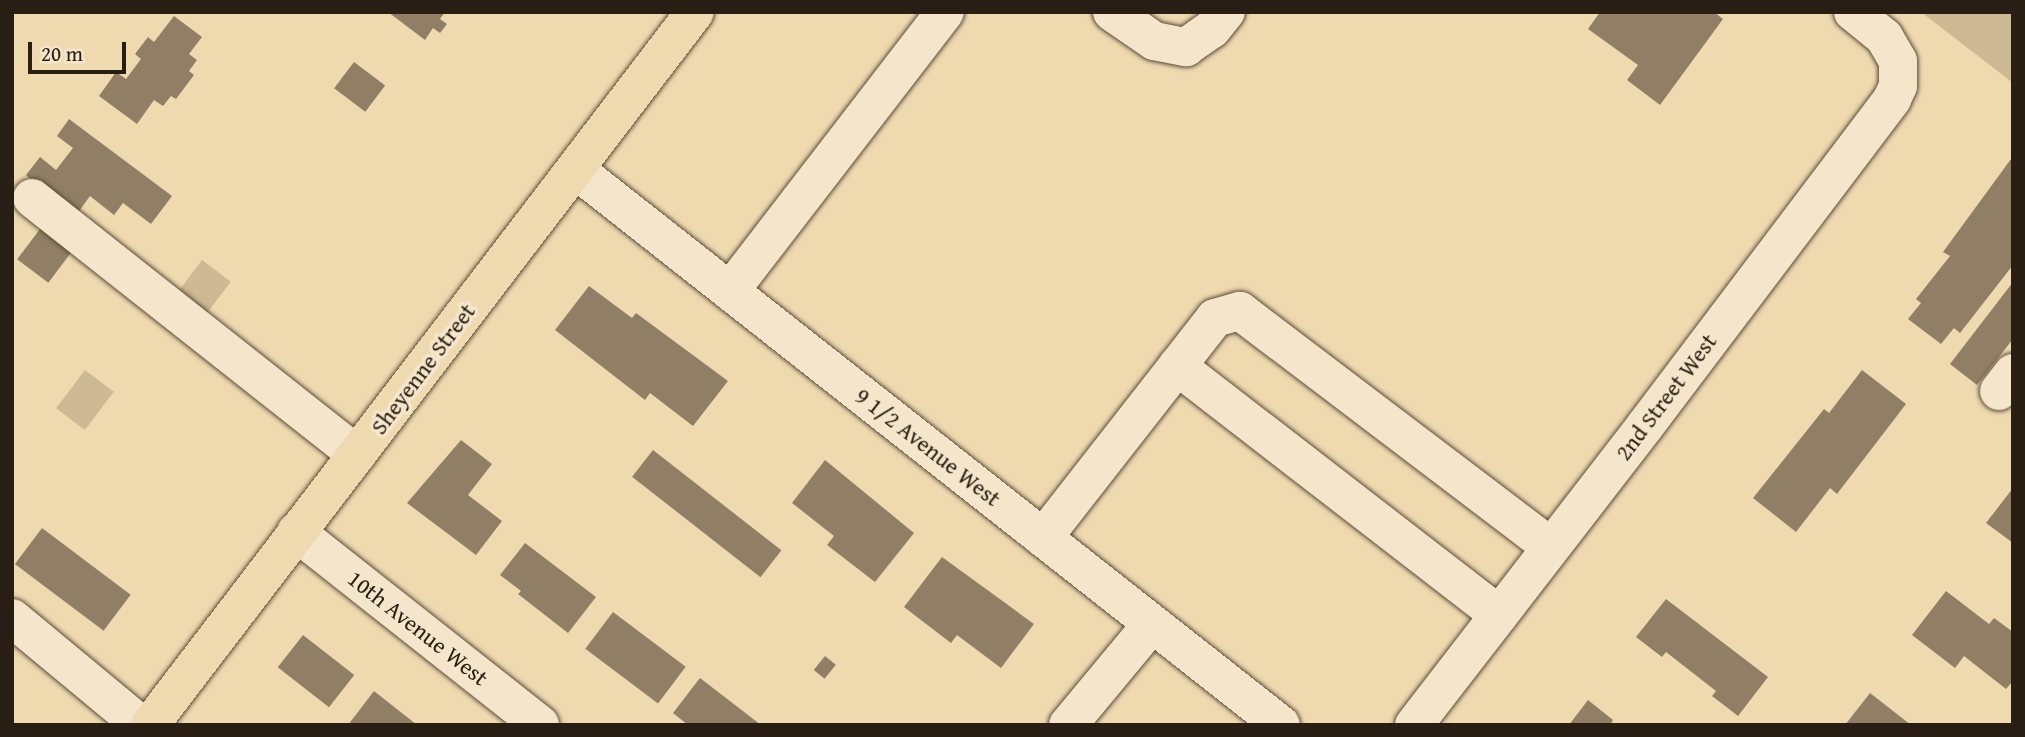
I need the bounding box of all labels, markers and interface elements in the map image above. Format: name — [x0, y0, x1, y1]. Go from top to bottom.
scale bar — [32, 28, 130, 72]
text: 20 m — [41, 38, 83, 69]
street label: Sheyenne Street — [365, 298, 481, 440]
street label: 2nd Street West — [1609, 328, 1723, 466]
street label: 9 1/2 Avenue West — [850, 382, 1006, 512]
street label: 10th Avenue West — [342, 565, 494, 691]

